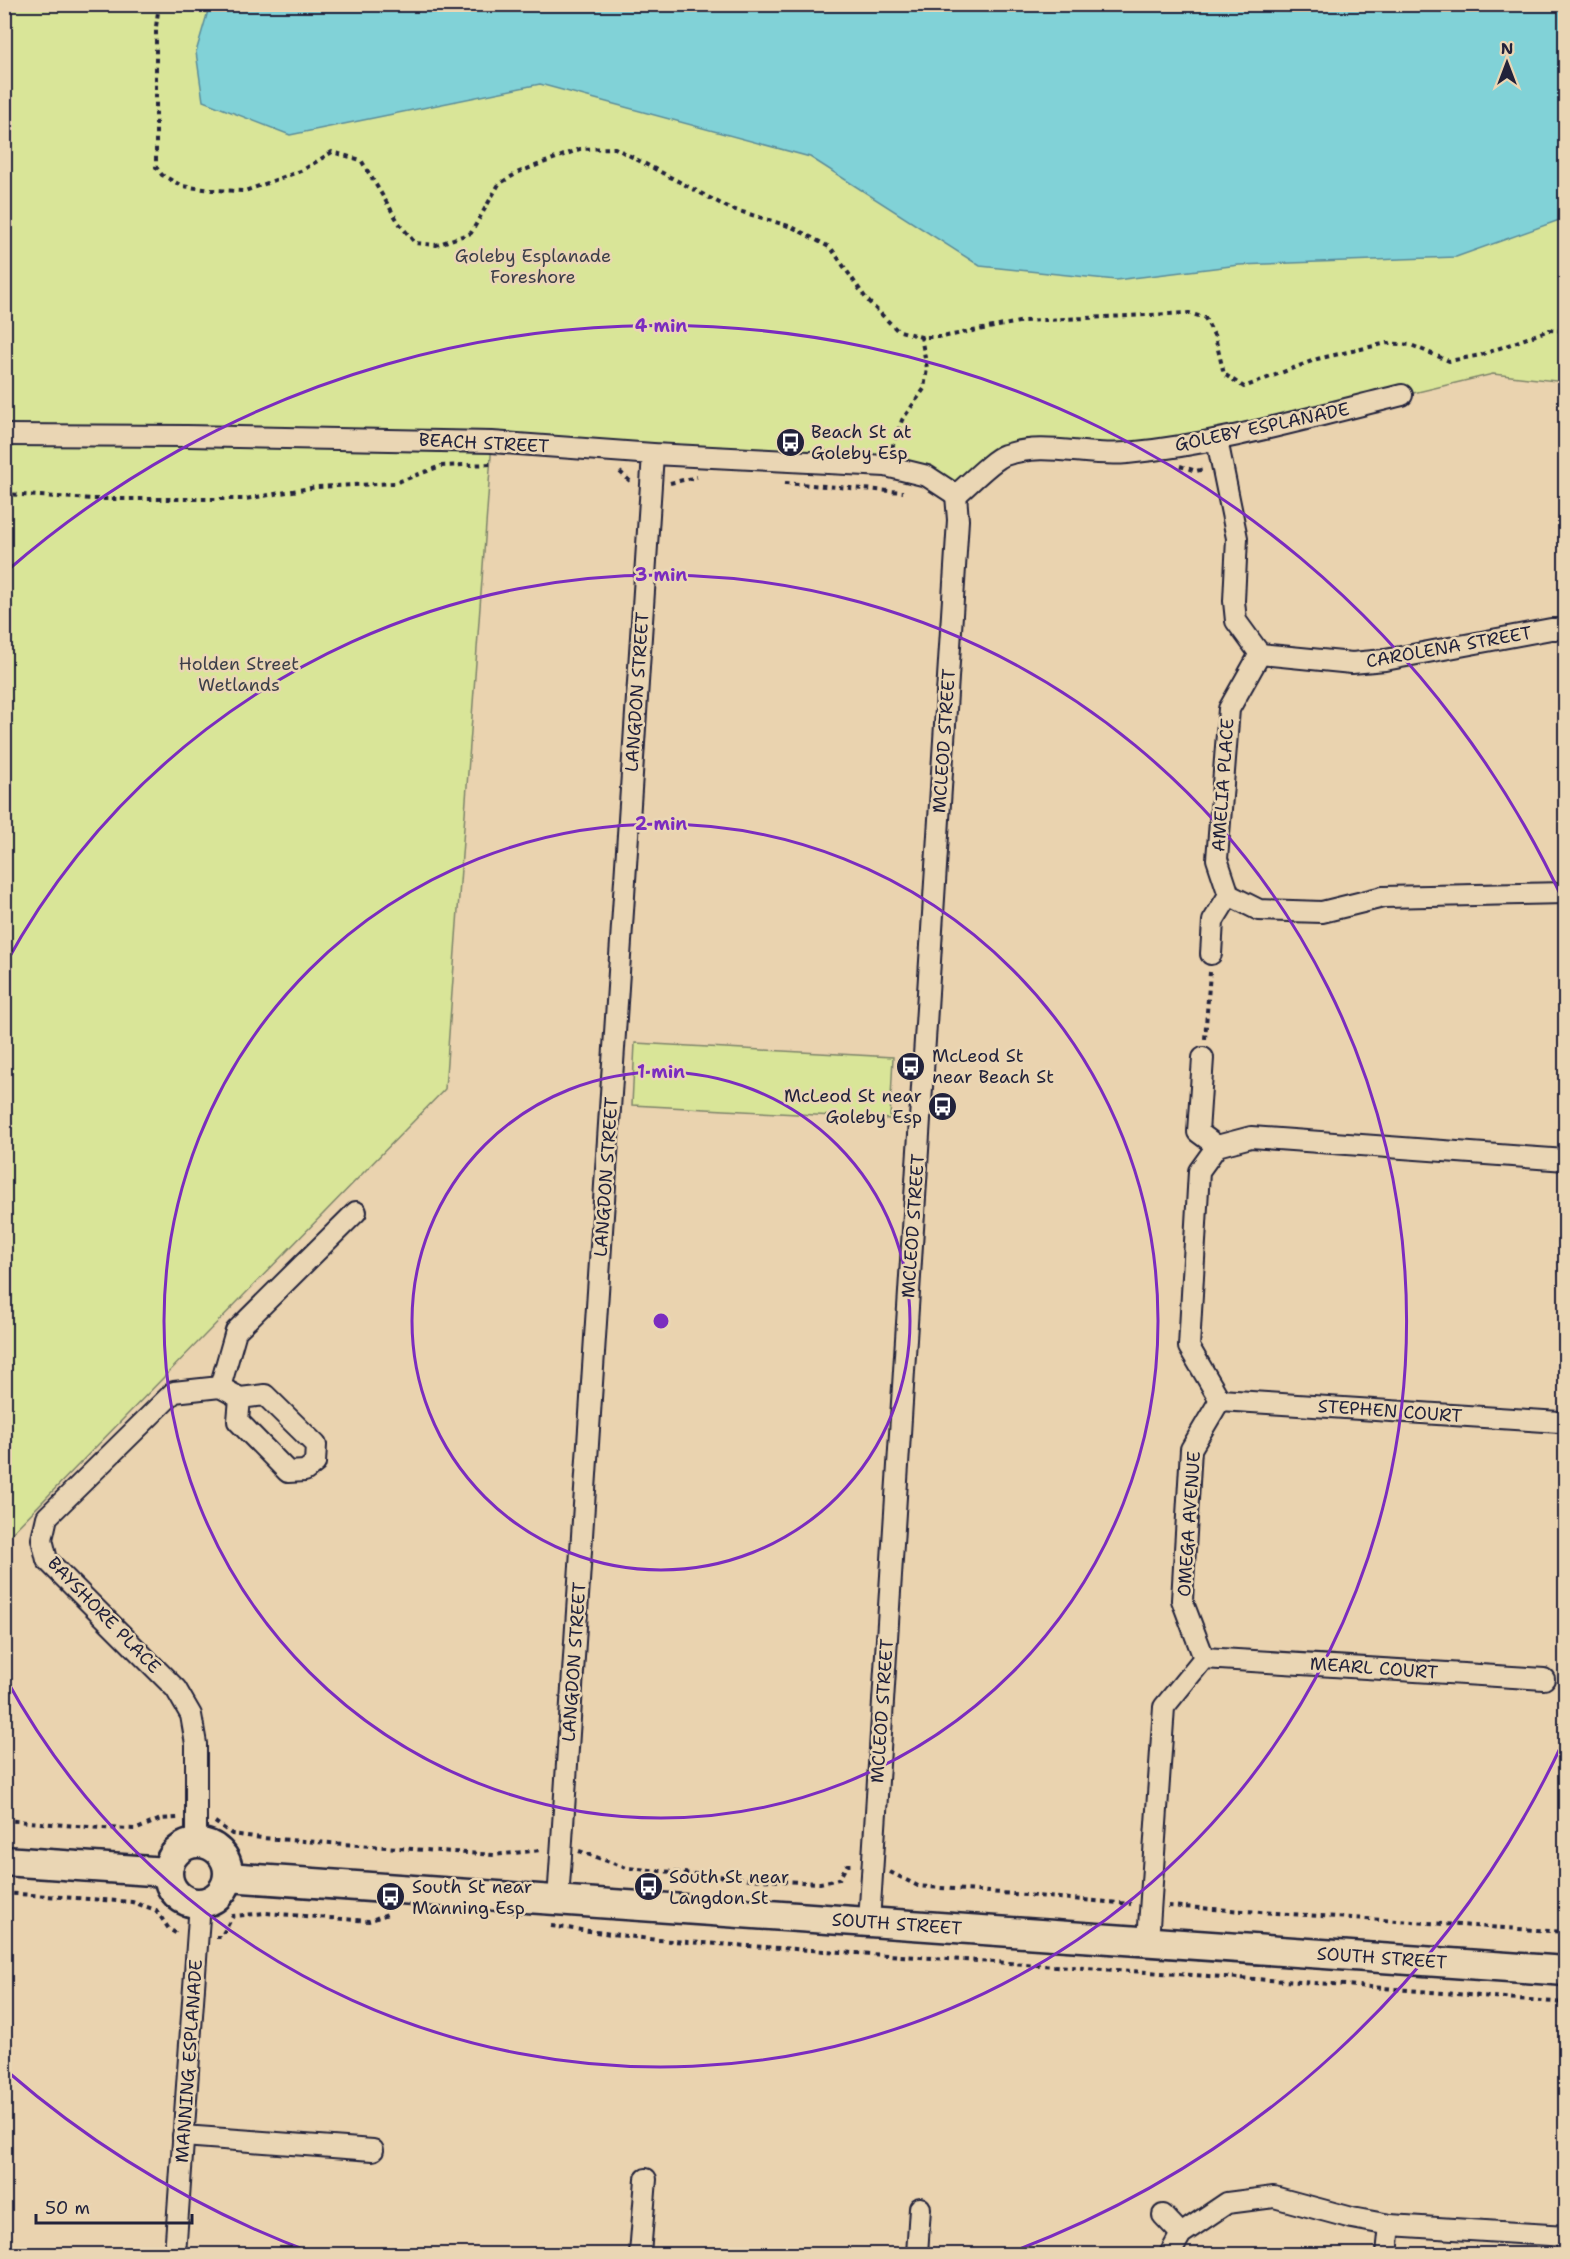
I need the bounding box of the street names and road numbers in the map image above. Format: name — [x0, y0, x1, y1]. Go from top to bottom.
street label: GOLEBY ESPLANADE — [1172, 397, 1352, 457]
street label: BEACH STREET — [418, 428, 550, 458]
street label: LANGDON STREET — [619, 611, 655, 773]
street label: CAROLENA STREET — [1364, 621, 1534, 673]
street label: MCLEOD STREET — [927, 668, 961, 814]
street label: AMELIA PLACE — [1206, 717, 1240, 853]
street label: LANGDON STREET — [588, 1096, 624, 1258]
street label: MCLEOD STREET — [896, 1153, 930, 1299]
street label: STEPHEN COURT — [1317, 1394, 1463, 1428]
street label: OMEGA AVENUE — [1172, 1450, 1206, 1598]
street label: BAYSHORE PLACE — [42, 1551, 166, 1679]
street label: LANGDON STREET — [556, 1581, 592, 1743]
street label: MCLEOD STREET — [865, 1638, 899, 1784]
street label: MEARL COURT — [1309, 1652, 1439, 1684]
street label: SOUTH STREET — [831, 1907, 963, 1941]
street label: SOUTH STREET — [1316, 1941, 1448, 1975]
street label: MANNING ESPLANADE — [170, 1958, 208, 2164]

